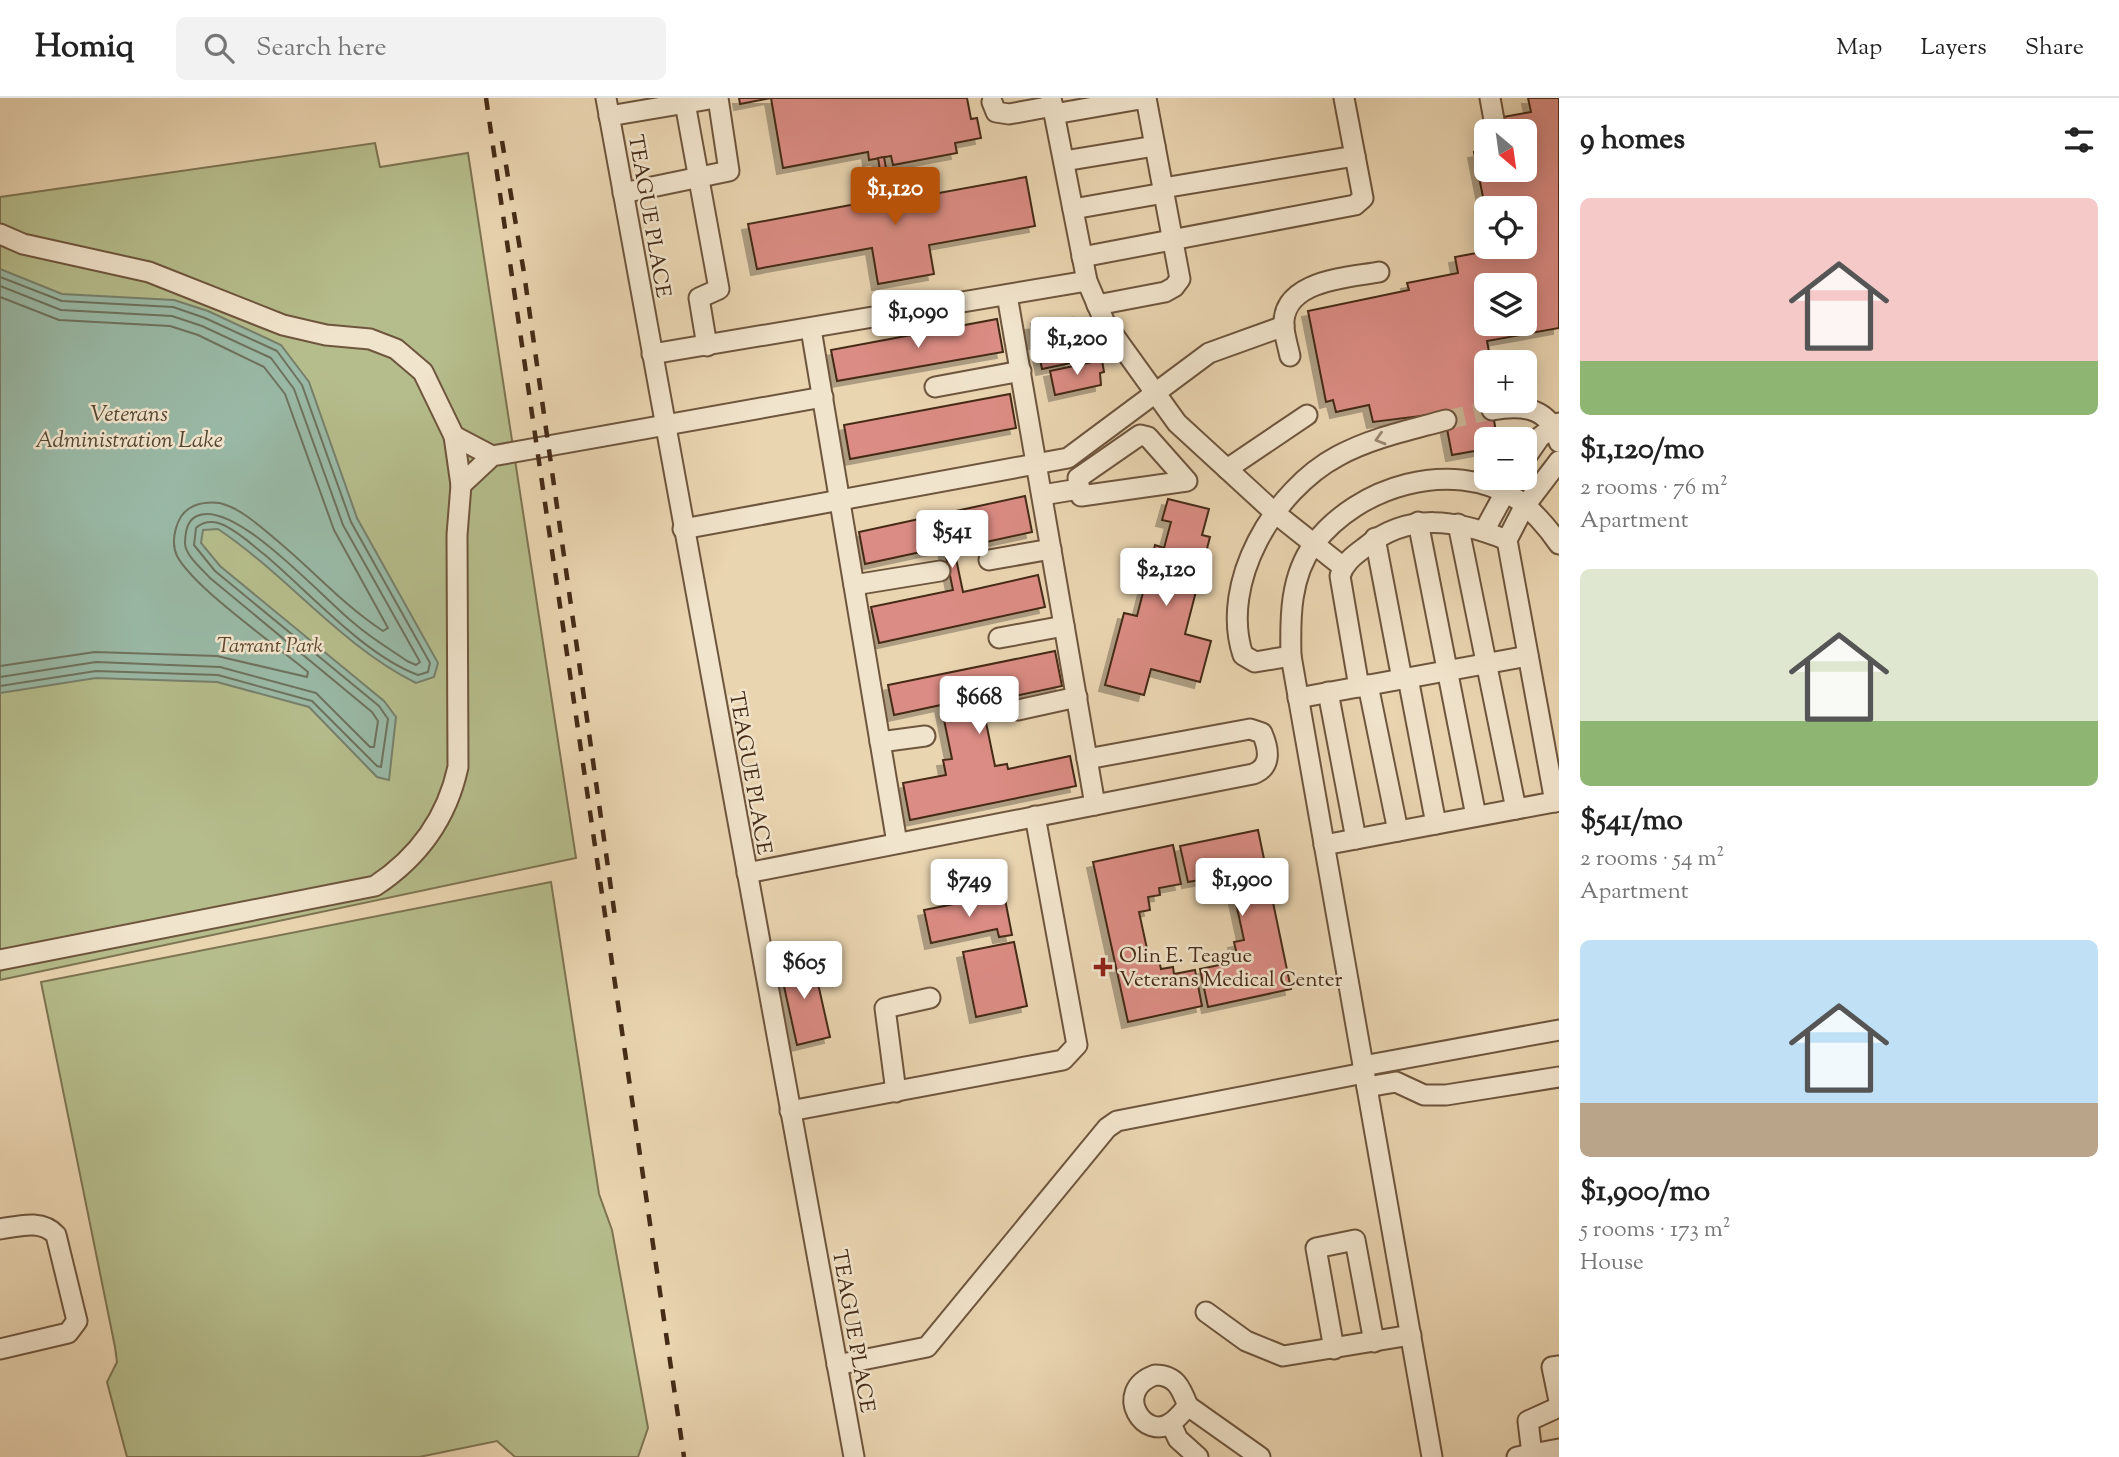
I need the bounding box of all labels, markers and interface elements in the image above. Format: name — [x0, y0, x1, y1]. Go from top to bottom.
search box — [176, 17, 666, 80]
text: Homiq — [35, 24, 134, 72]
icon: search — [200, 29, 238, 67]
text: Search here — [256, 30, 387, 67]
text: Map — [1836, 31, 1882, 65]
text: Layers — [1920, 31, 1987, 65]
text: Share — [2025, 31, 2084, 65]
north arrow — [1474, 119, 1536, 182]
map controls — [1474, 119, 1537, 490]
text: 9 homes — [1580, 119, 1685, 162]
icon: filters — [2060, 121, 2098, 159]
street label: TEAGUE PLACE — [619, 132, 677, 301]
pin: $1,120 — [838, 167, 952, 227]
text: $1,120 — [867, 173, 923, 206]
button: locate — [1474, 196, 1537, 259]
icon: home — [1776, 243, 1902, 369]
button: layers — [1474, 273, 1537, 336]
pin: $1,090 — [861, 290, 975, 350]
text: $1,090 — [888, 296, 948, 329]
pin: $1,200 — [1020, 317, 1134, 377]
text: $1,200 — [1047, 323, 1107, 356]
button: + — [1474, 350, 1537, 413]
water label: Veterans Administration Lake — [35, 399, 223, 458]
button: − — [1474, 427, 1537, 490]
text: $1,120/mo — [1580, 429, 1705, 472]
one-way arrow — [1374, 431, 1387, 445]
text: 2 rooms · 76 m² — [1580, 472, 1728, 505]
text: Apartment — [1580, 505, 1689, 538]
pin: $541 — [911, 510, 993, 570]
text: $541 — [932, 516, 972, 549]
pin: $2,120 — [1109, 548, 1223, 608]
text: $2,120 — [1136, 554, 1196, 587]
icon: home — [1776, 614, 1902, 740]
park label: Tarrant Park — [217, 632, 323, 662]
pin: $668 — [938, 676, 1020, 736]
text: $668 — [956, 682, 1002, 715]
street label: TEAGUE PLACE — [720, 689, 778, 858]
text: $541/mo — [1580, 800, 1683, 843]
text: 2 rooms · 54 m² — [1580, 843, 1724, 876]
pin: $1,900 — [1185, 858, 1299, 918]
pin: $749 — [928, 860, 1010, 919]
text: $1,900 — [1212, 864, 1272, 897]
text: $749 — [947, 865, 991, 898]
text: Apartment — [1580, 876, 1689, 909]
pin: $605 — [763, 942, 845, 1001]
place label: Olin E. Teague Veterans Medical Center — [1119, 942, 1343, 996]
text: $605 — [782, 947, 826, 980]
marker: Olin E. Teague Veterans Medical Center — [1093, 957, 1113, 977]
icon: home — [1776, 985, 1902, 1111]
text: $1,900/mo — [1580, 1171, 1710, 1214]
text: 5 rooms · 173 m² — [1580, 1214, 1731, 1247]
street label: TEAGUE PLACE — [823, 1247, 881, 1416]
text: House — [1580, 1247, 1644, 1280]

